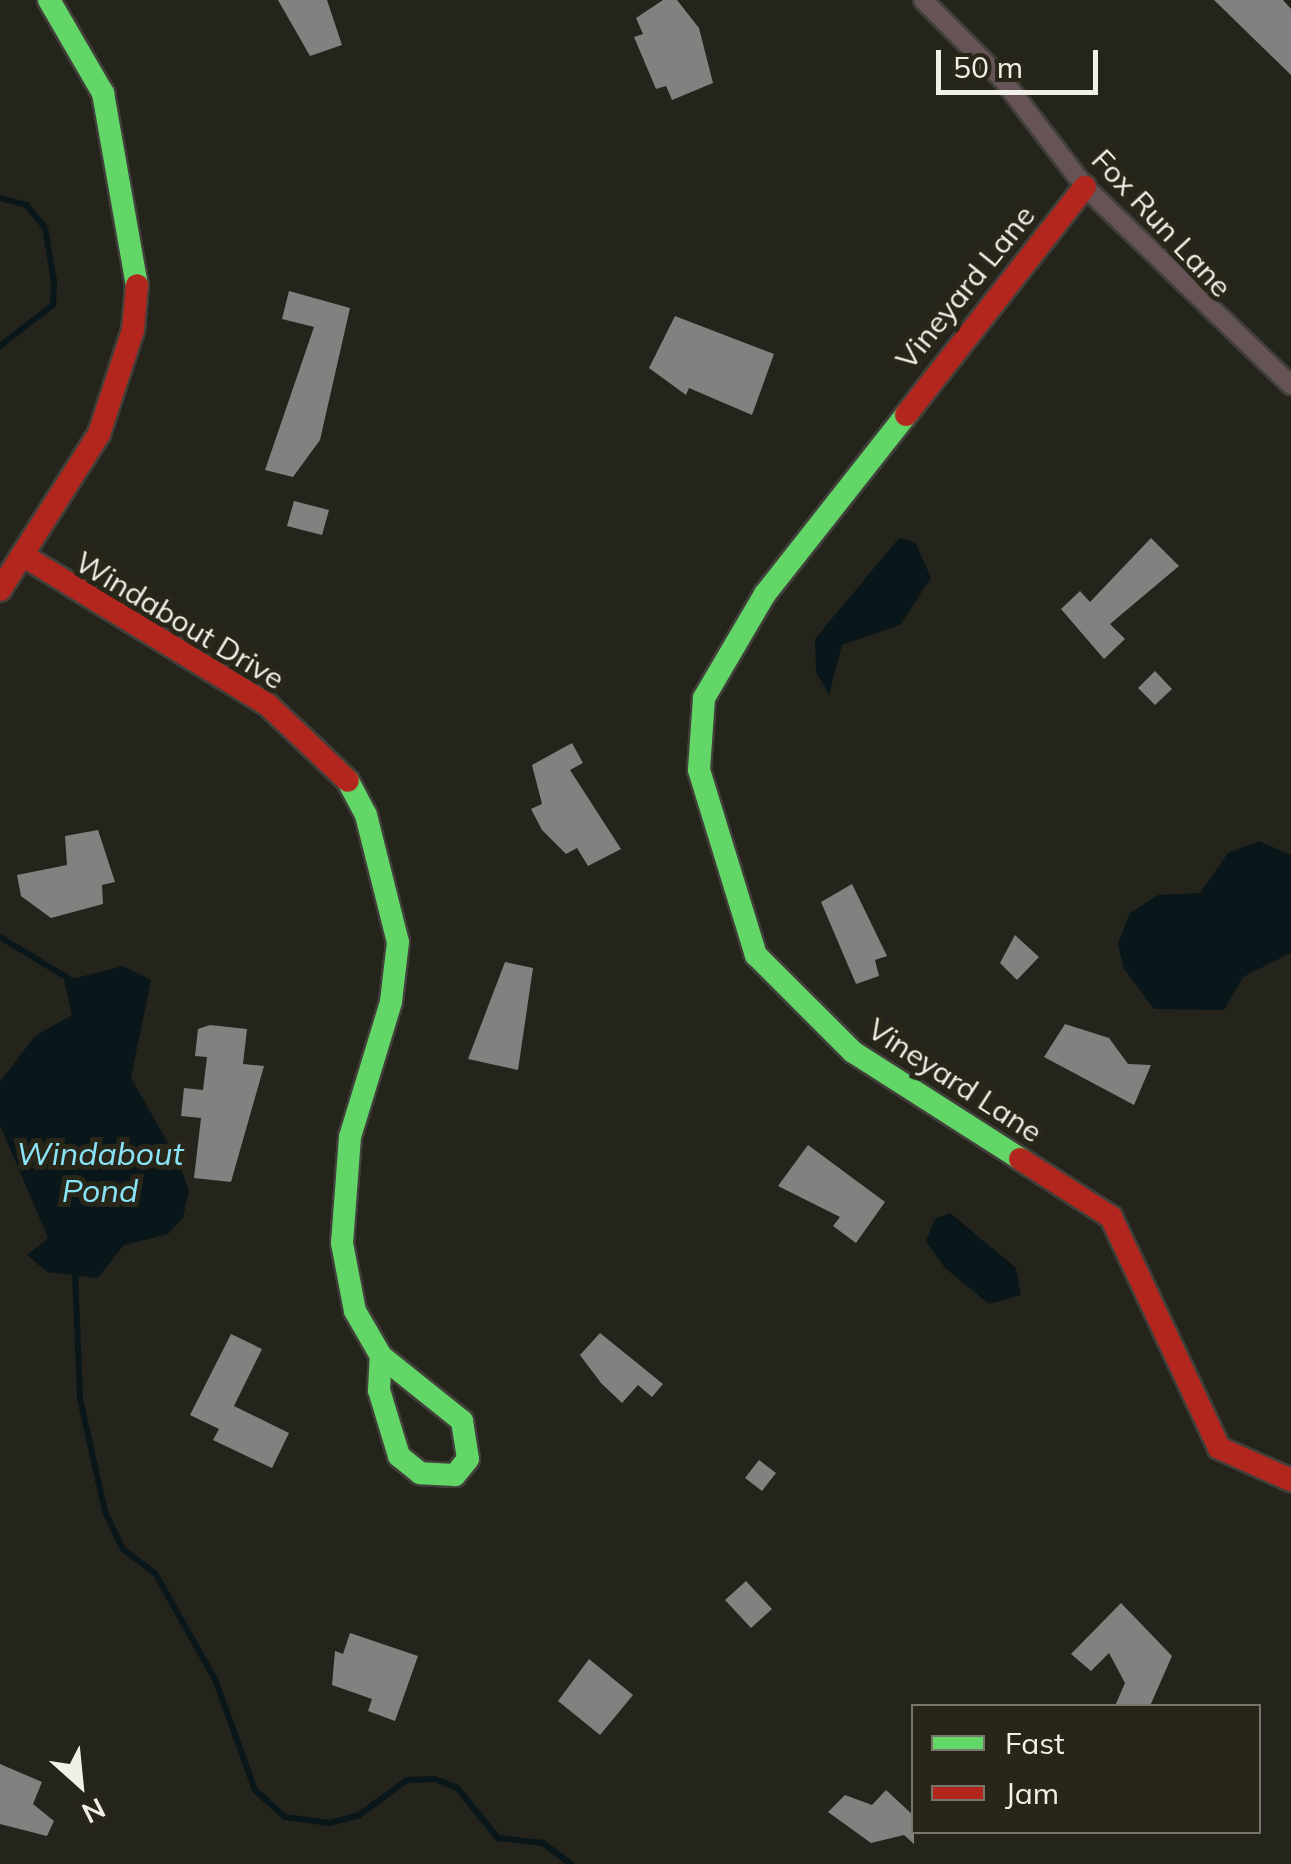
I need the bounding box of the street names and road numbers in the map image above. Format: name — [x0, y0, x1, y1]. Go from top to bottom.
street label: Fox Run Lane — [1084, 142, 1240, 304]
street label: Vineyard Lane — [888, 198, 1042, 376]
street label: Windabout Drive — [69, 543, 291, 697]
street label: Vineyard Lane — [861, 1010, 1049, 1150]

